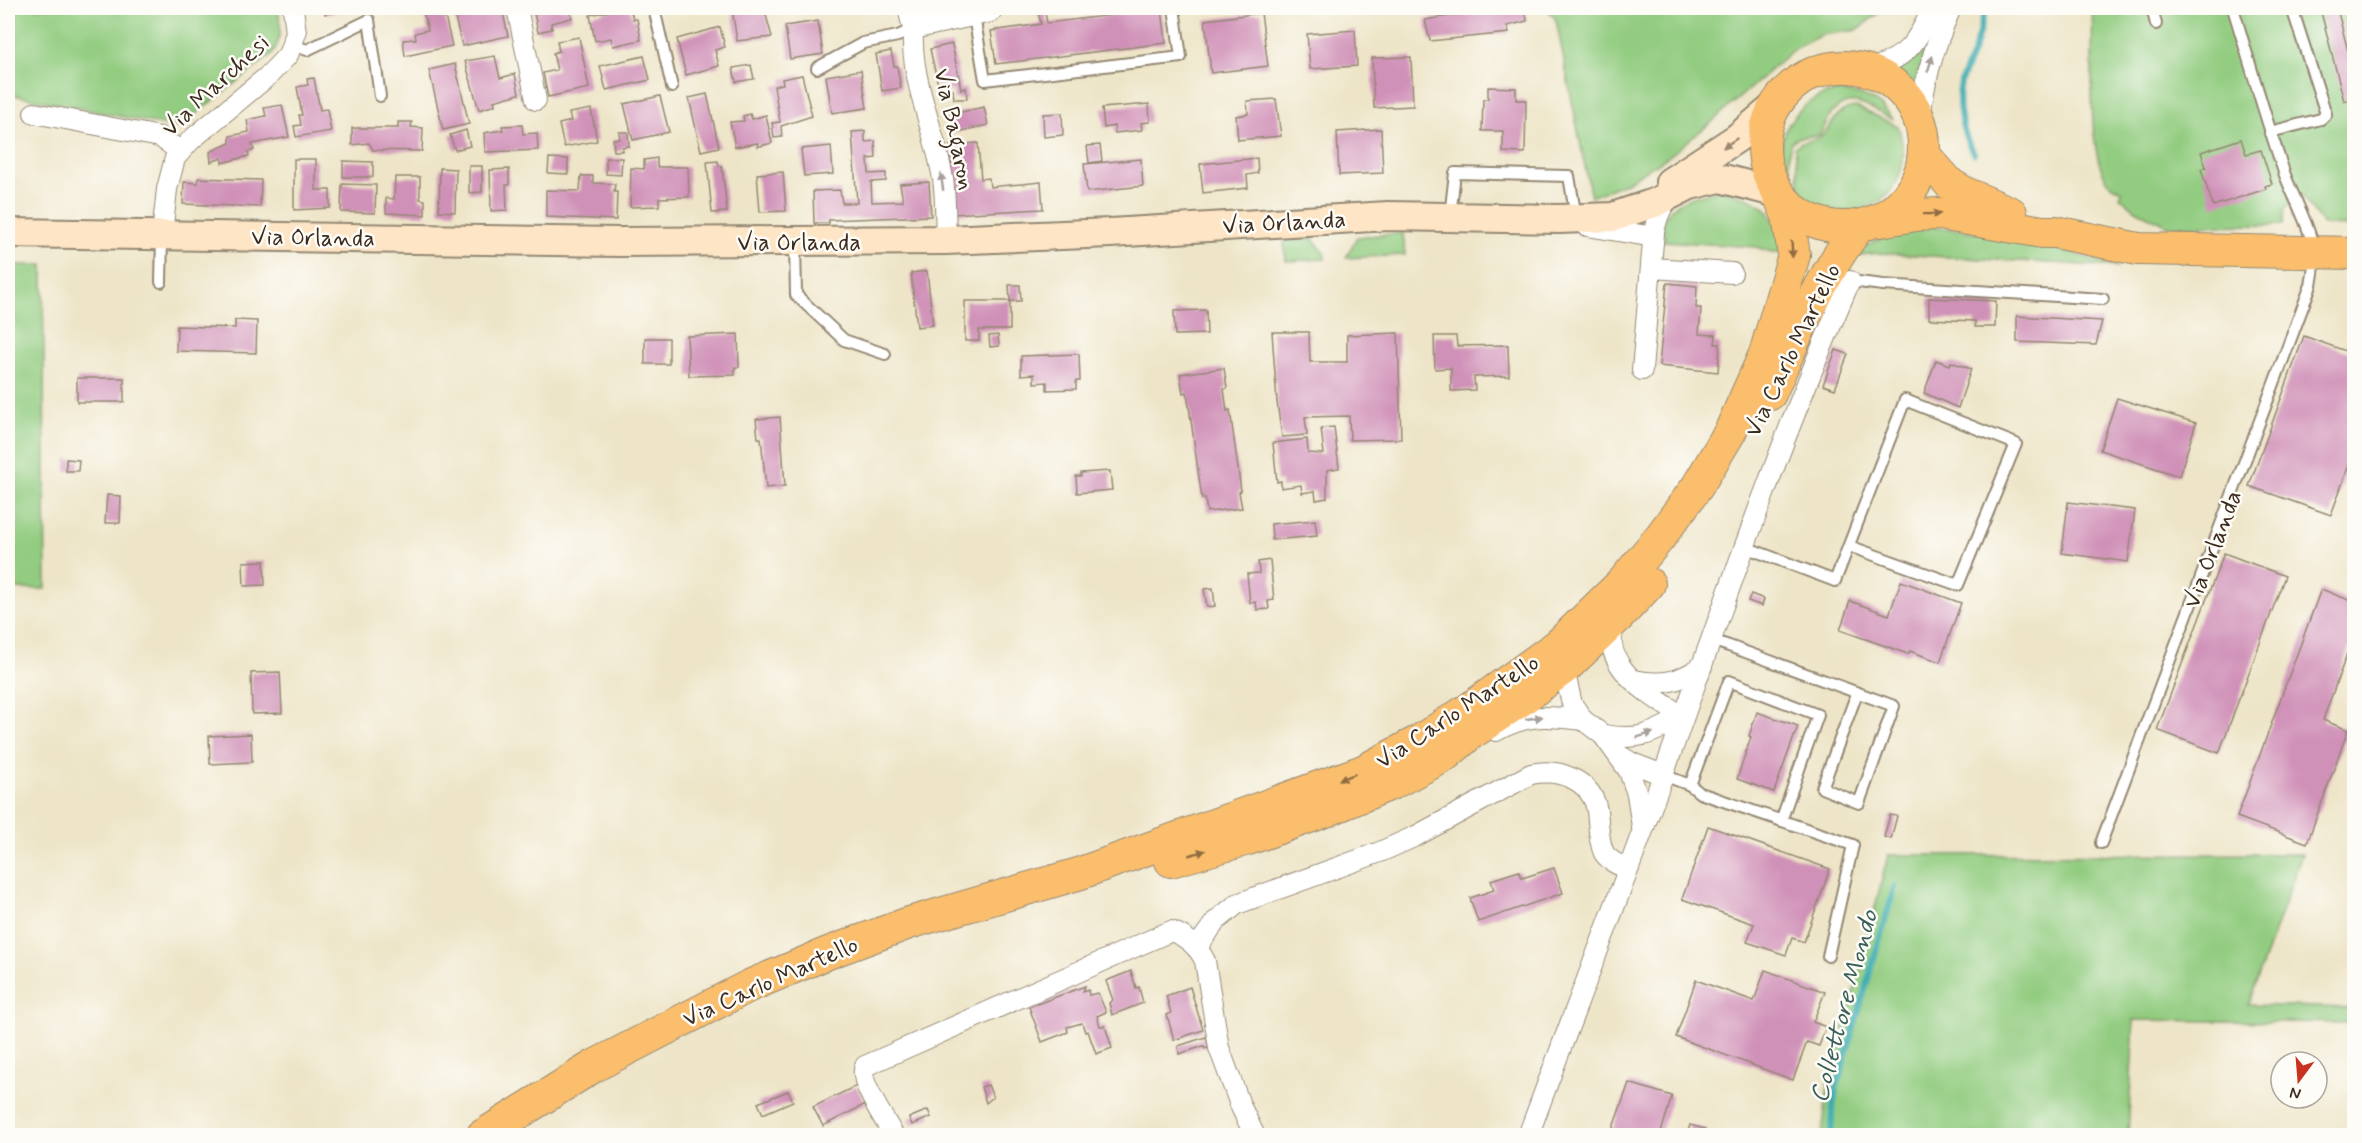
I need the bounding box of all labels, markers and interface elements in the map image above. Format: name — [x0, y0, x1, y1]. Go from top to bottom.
street label: Via Marchesi — [155, 28, 277, 144]
one-way arrow — [1926, 55, 1935, 73]
street label: Via Bagaron — [923, 66, 982, 194]
one-way arrow — [1722, 137, 1738, 148]
one-way arrow — [938, 172, 947, 191]
street label: Via Orlanda — [1221, 205, 1347, 242]
one-way arrow — [1922, 209, 1941, 219]
street label: Via Orlanda — [251, 222, 375, 255]
street label: Via Orlanda — [737, 228, 861, 259]
one-way arrow — [1788, 239, 1797, 258]
street label: Via Carlo Martello — [1738, 259, 1849, 442]
street label: Via Orlanda — [2177, 486, 2250, 613]
street label: Via Carlo Martello — [1370, 648, 1546, 777]
one-way arrow — [1525, 713, 1544, 722]
one-way arrow — [1636, 730, 1654, 739]
one-way arrow — [1338, 773, 1356, 783]
one-way arrow — [1188, 848, 1206, 858]
water label: Collettore Mondo — [1803, 906, 1887, 1107]
street label: Via Carlo Martello — [678, 930, 863, 1035]
north arrow — [2269, 1050, 2329, 1110]
text: N — [2287, 1081, 2303, 1105]

